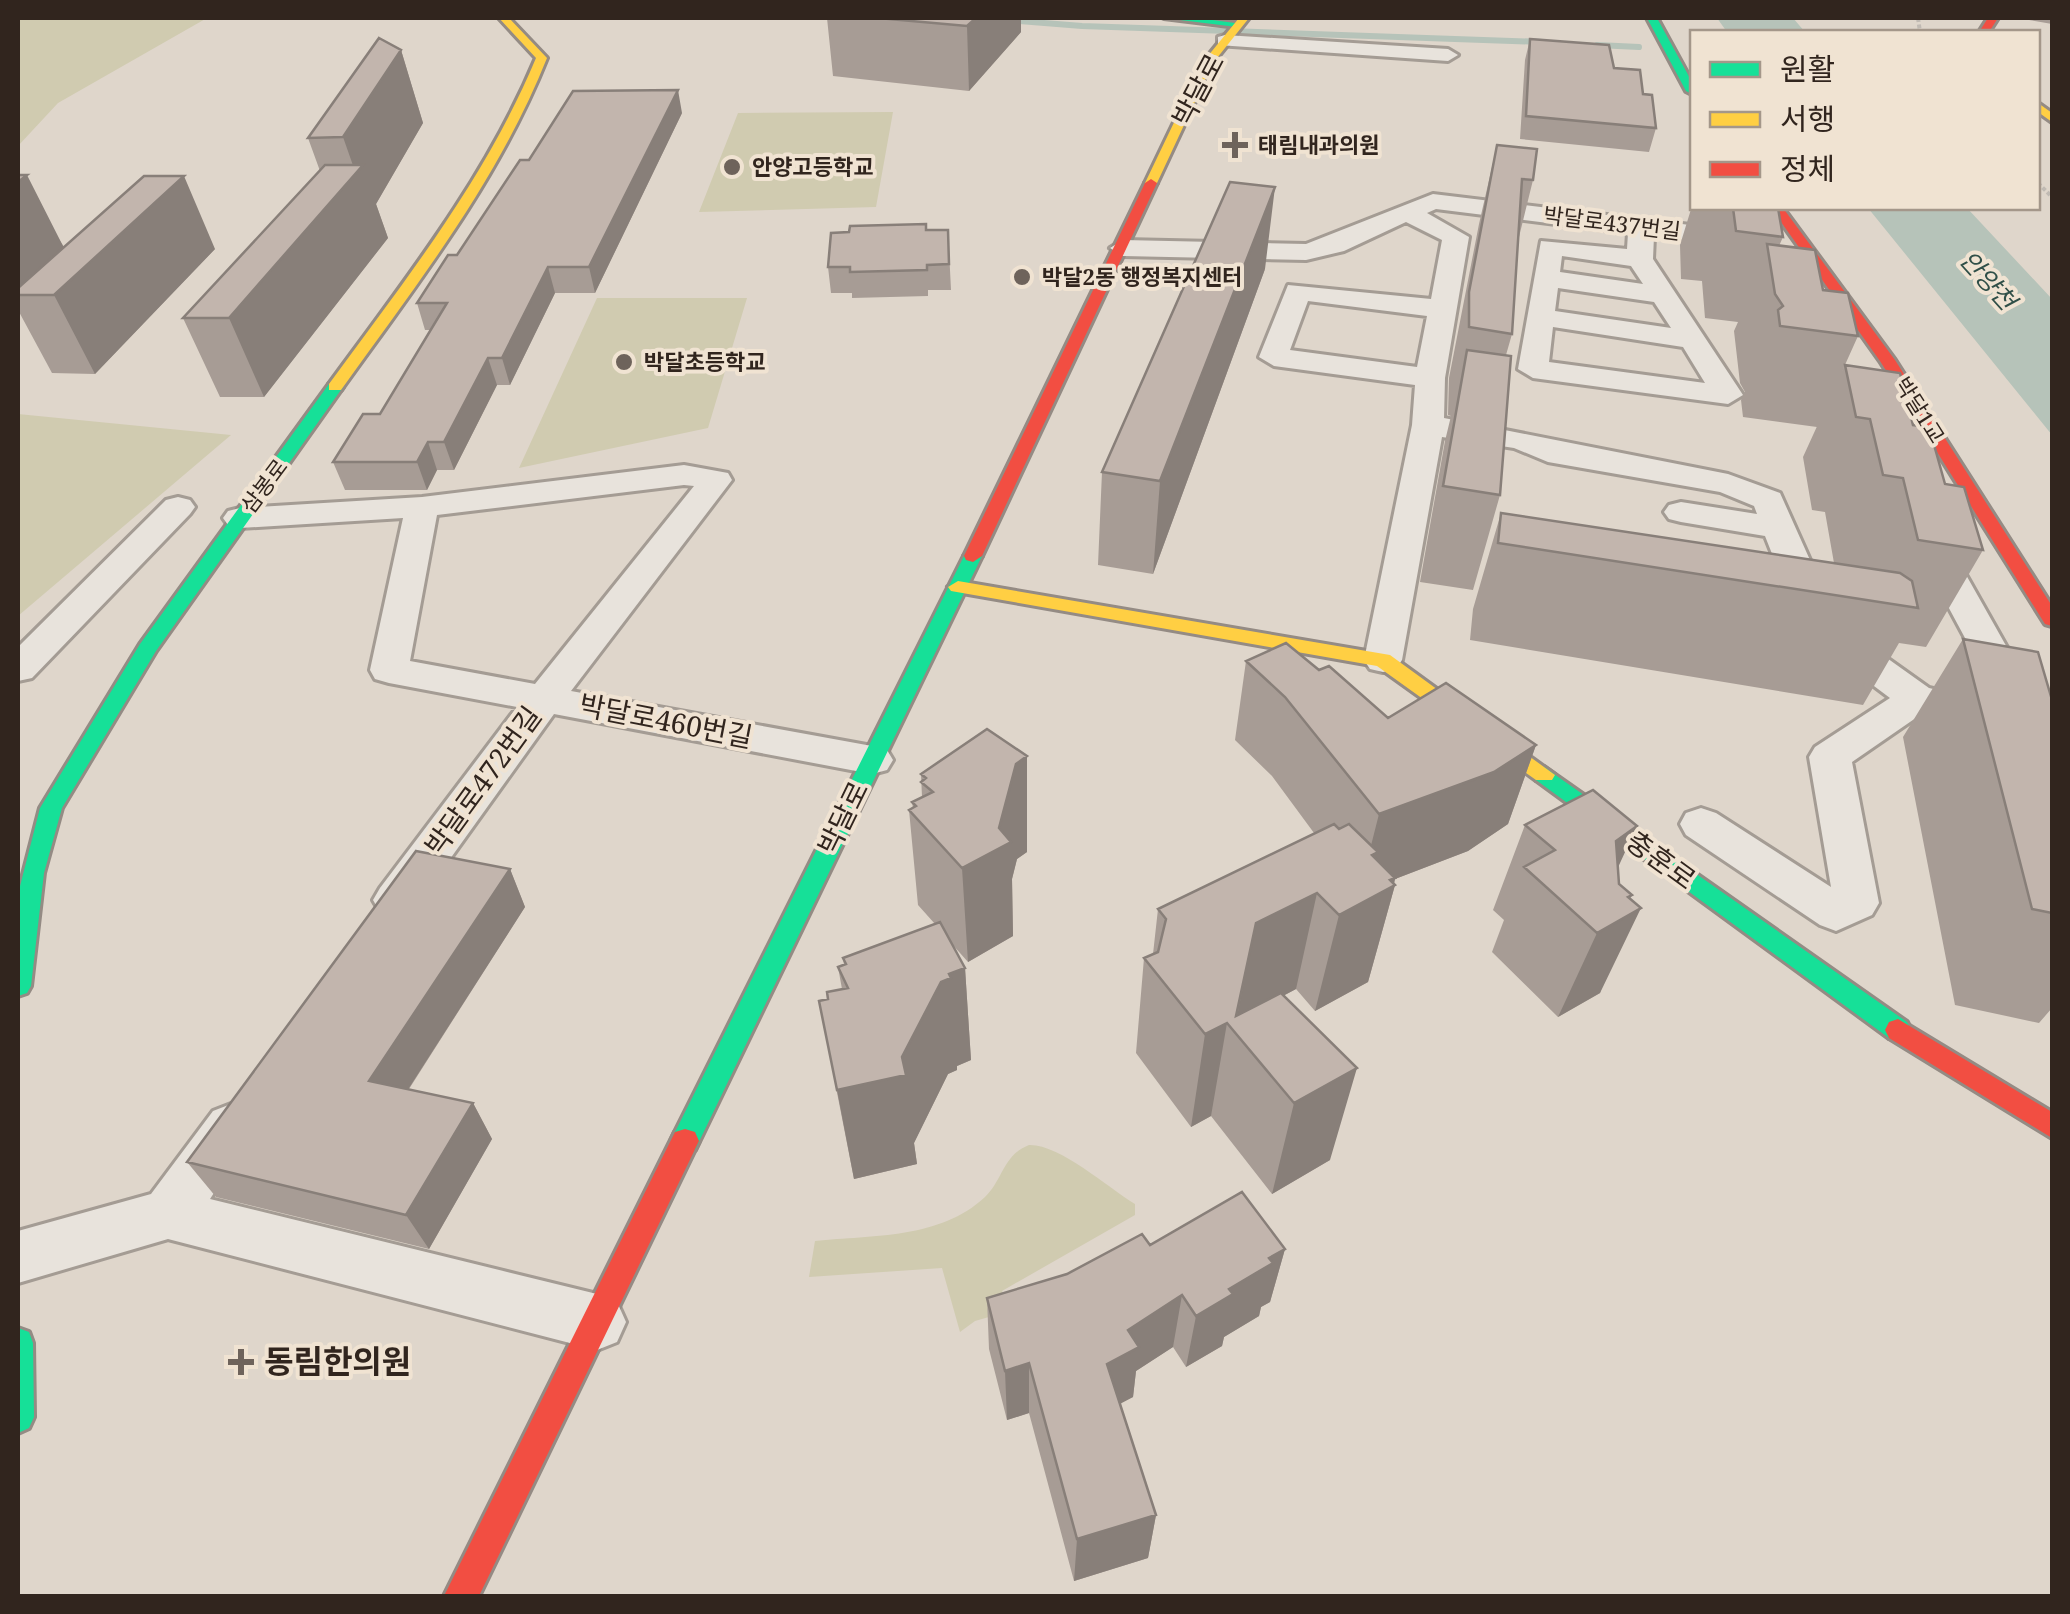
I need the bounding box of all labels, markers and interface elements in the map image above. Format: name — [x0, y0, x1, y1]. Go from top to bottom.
legend — [1690, 30, 2040, 210]
street label: 박달로 — [1162, 46, 1232, 133]
text: 원활 — [1780, 48, 1835, 89]
text: 서행 — [1780, 98, 1835, 139]
place label: 태림내과의원 — [1258, 129, 1379, 159]
marker: 태림내과의원 — [1222, 132, 1248, 158]
text: 정체 — [1780, 148, 1835, 189]
place label: 안양고등학교 — [752, 151, 873, 181]
marker: 안양고등학교 — [721, 156, 743, 178]
street label: 박달로437번길 — [1542, 199, 1682, 245]
water label: 안양천 — [1953, 242, 2026, 319]
place label: 박달2동 행정복지센터 — [1042, 261, 1242, 291]
marker: 박달2동 행정복지센터 — [1011, 266, 1033, 288]
place label: 박달초등학교 — [644, 346, 765, 376]
marker: 박달초등학교 — [613, 351, 635, 373]
street label: 박달1교 — [1889, 371, 1953, 448]
street label: 삼봉로 — [233, 452, 293, 519]
street label: 박달로460번길 — [576, 685, 756, 755]
street label: 박달로472번길 — [415, 698, 549, 863]
street label: 박달로 — [808, 775, 876, 861]
street label: 충훈로 — [1619, 821, 1704, 897]
place label: 동림한의원 — [264, 1339, 411, 1382]
marker: 동림한의원 — [228, 1349, 254, 1375]

